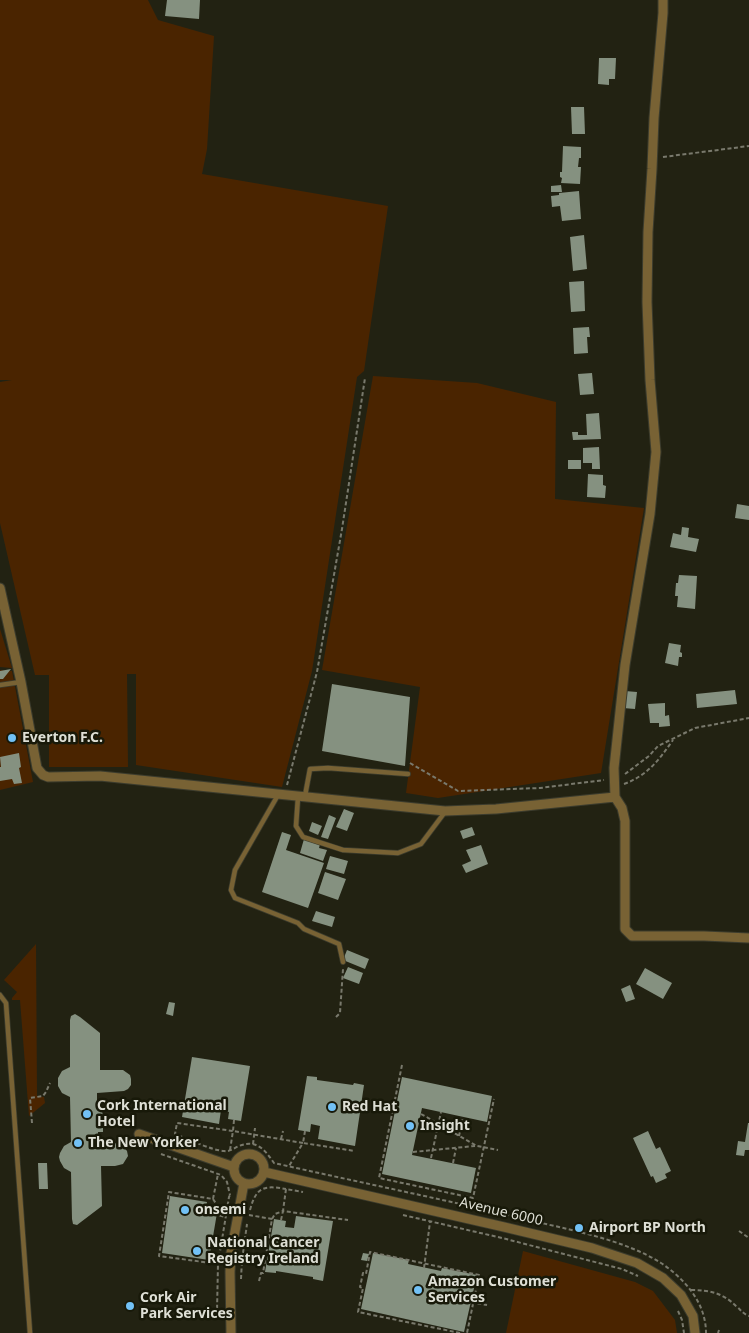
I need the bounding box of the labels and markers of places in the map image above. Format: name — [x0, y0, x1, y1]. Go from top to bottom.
place label: Everton F.C. — [22, 730, 103, 746]
marker: Everton F.C. — [6, 732, 18, 744]
place label: Cork International Hotel — [97, 1098, 227, 1130]
place label: Red Hat — [342, 1099, 397, 1115]
marker: Red Hat — [326, 1101, 338, 1113]
marker: Cork International Hotel — [81, 1108, 93, 1120]
place label: Insight — [420, 1118, 470, 1134]
marker: Insight — [404, 1120, 416, 1132]
place label: The New Yorker — [88, 1135, 199, 1151]
marker: The New Yorker — [72, 1137, 84, 1149]
place label: onsemi — [195, 1202, 246, 1218]
marker: onsemi — [179, 1204, 191, 1216]
place label: Airport BP North — [589, 1220, 706, 1236]
marker: Airport BP North — [573, 1222, 585, 1234]
place label: National Cancer Registry Ireland — [207, 1235, 319, 1268]
marker: National Cancer Registry Ireland — [191, 1245, 203, 1257]
place label: Amazon Customer Services — [428, 1274, 556, 1306]
marker: Amazon Customer Services — [412, 1284, 424, 1296]
place label: Cork Air Park Services — [140, 1290, 233, 1322]
marker: Cork Air Park Services — [124, 1300, 136, 1312]

